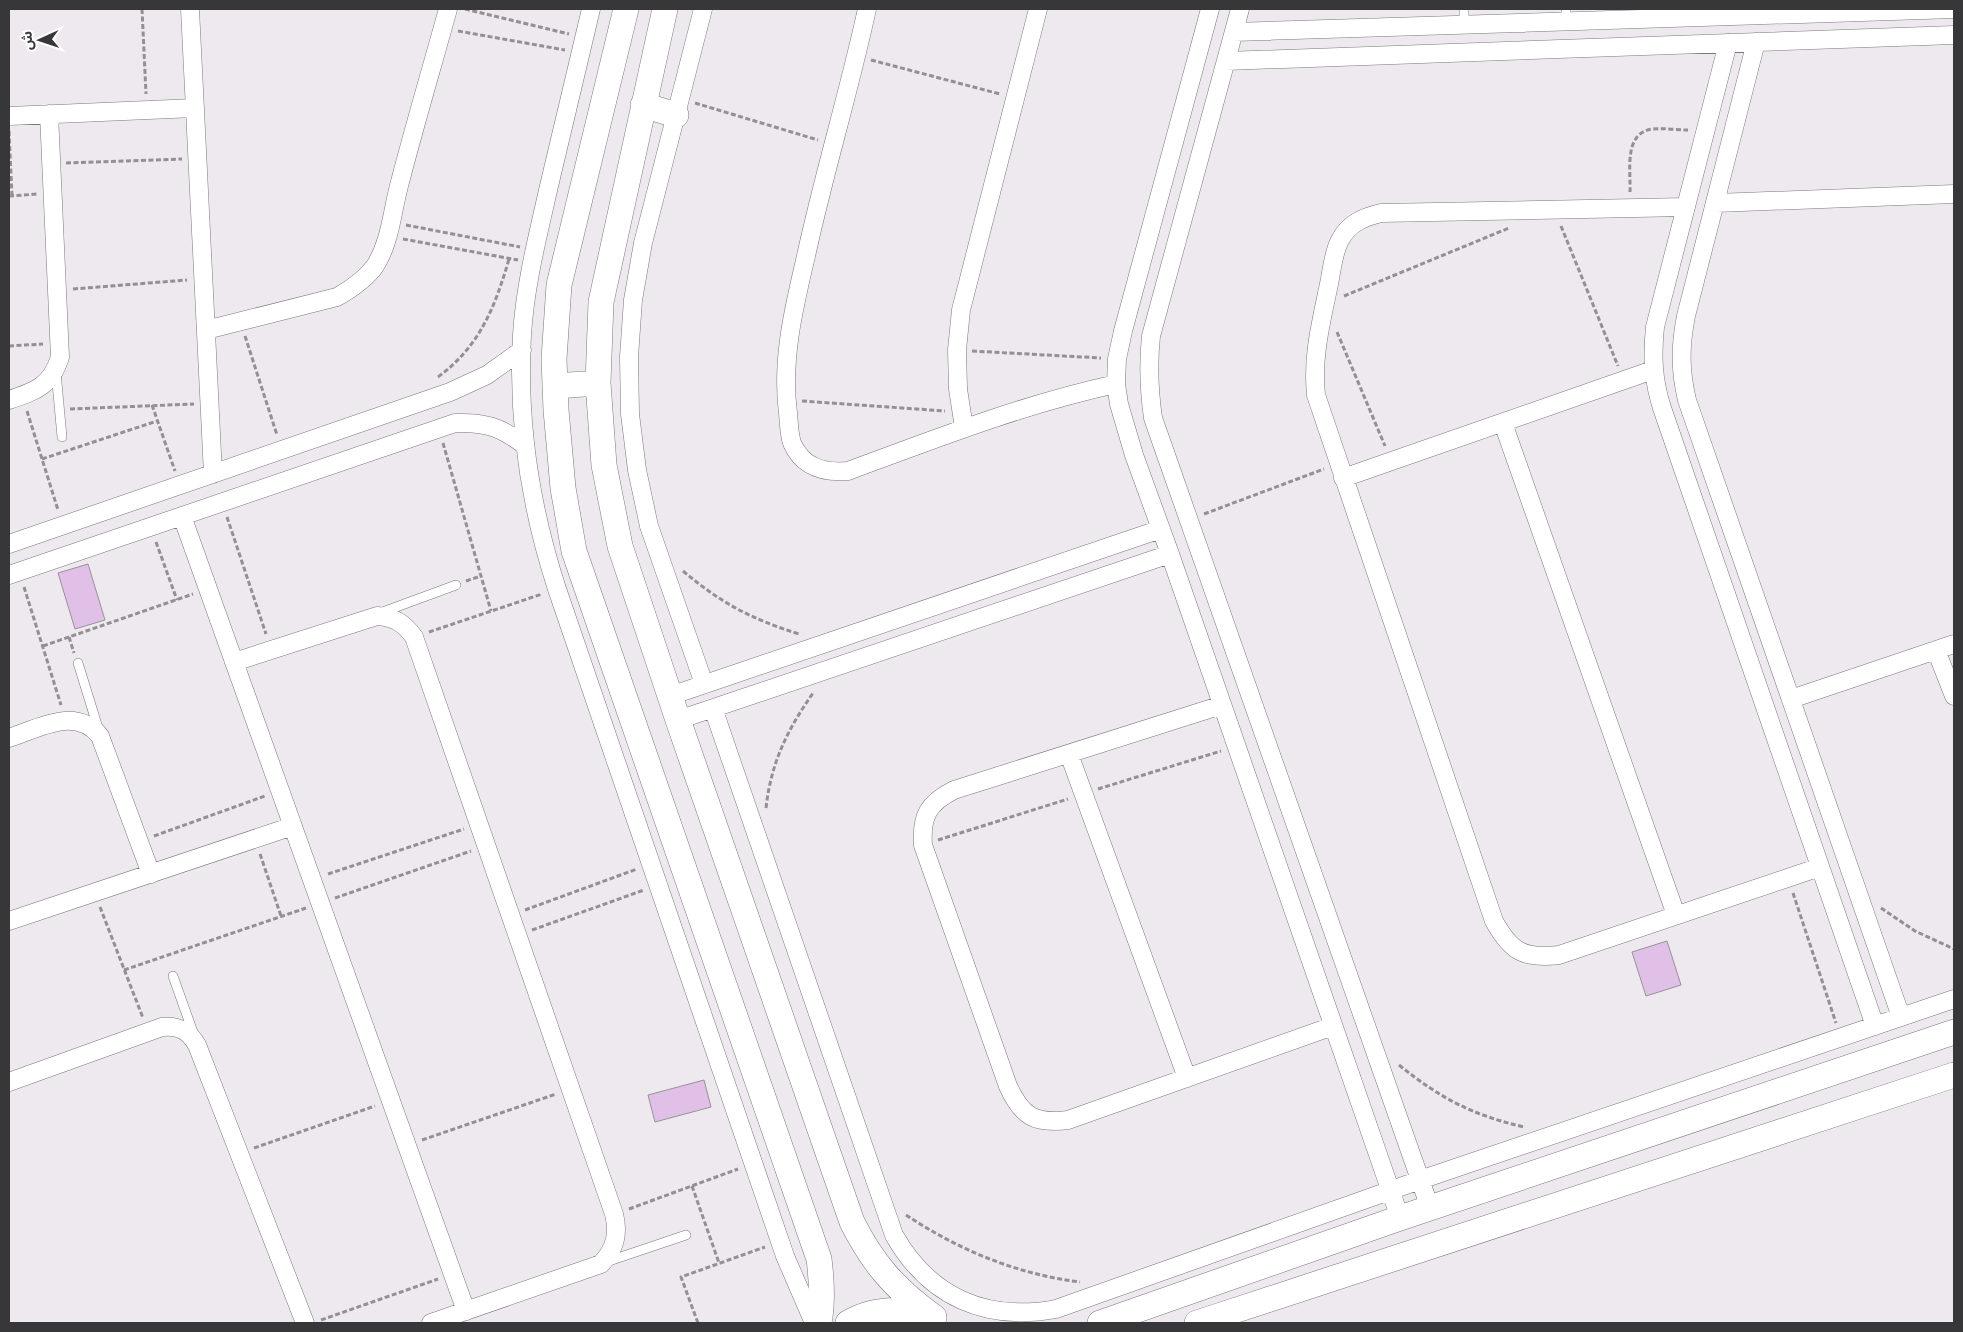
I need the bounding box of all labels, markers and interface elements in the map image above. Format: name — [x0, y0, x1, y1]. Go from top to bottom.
north arrow — [15, 15, 65, 65]
text: ش — [18, 31, 37, 51]

